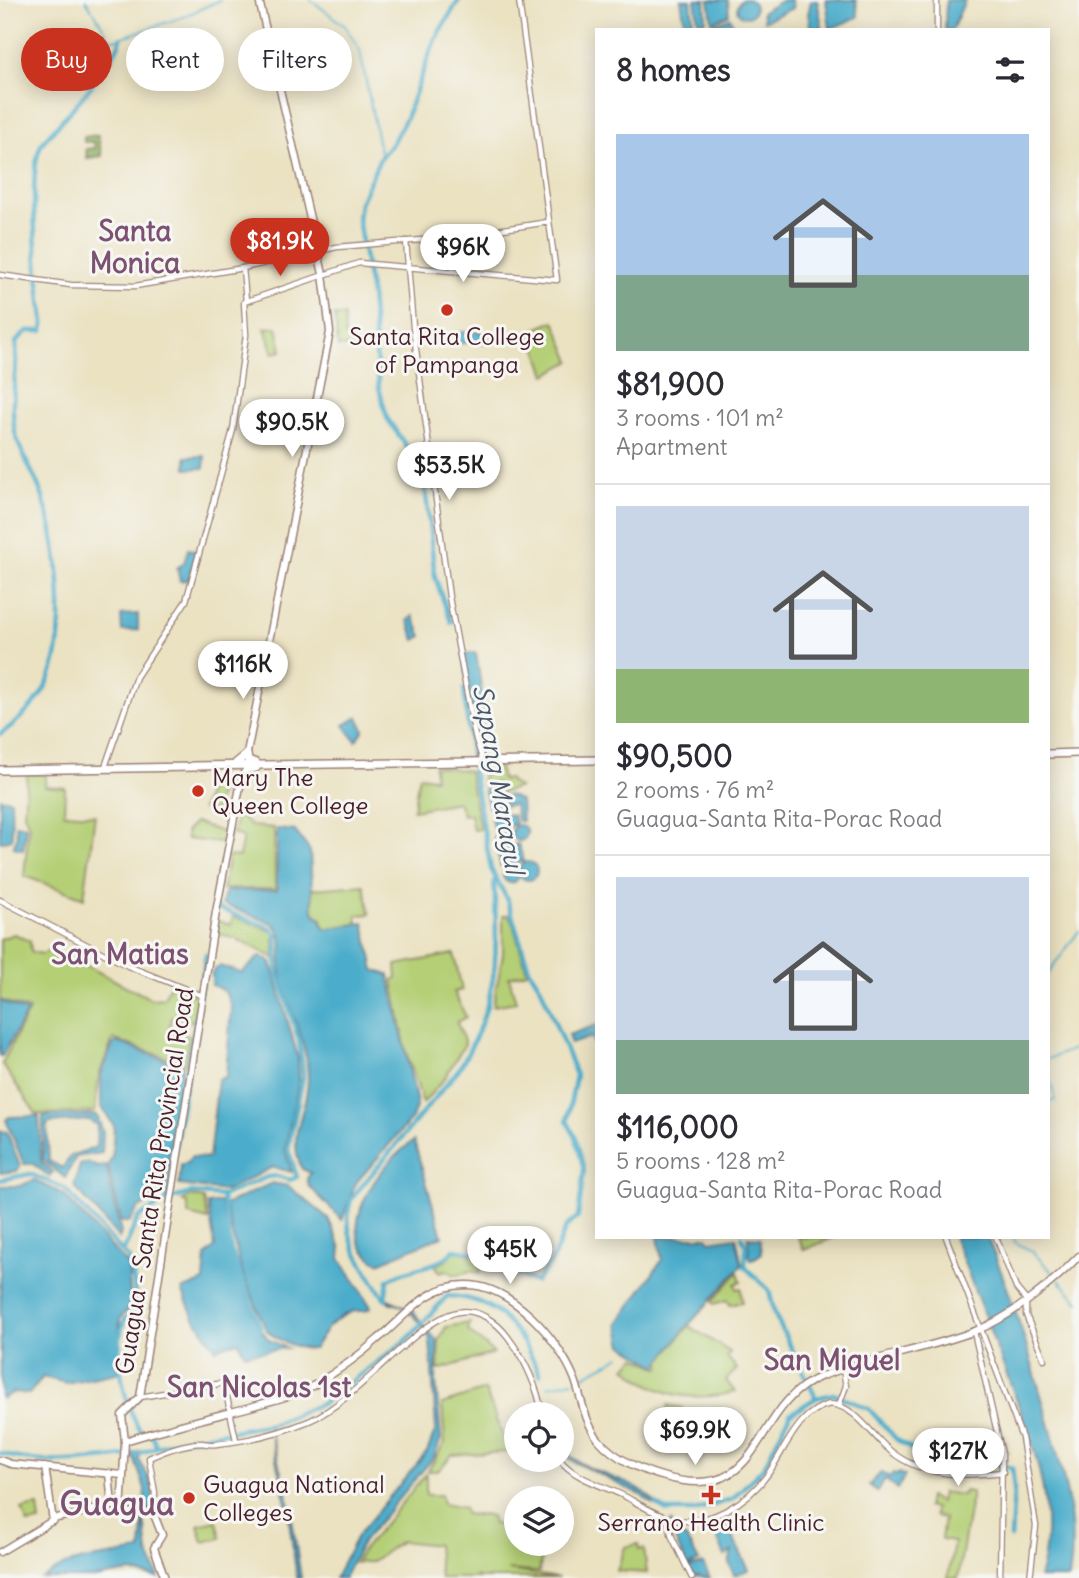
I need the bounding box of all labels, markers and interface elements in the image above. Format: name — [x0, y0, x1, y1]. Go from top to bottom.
chip: Buy — [21, 28, 112, 91]
chip: Rent — [126, 28, 224, 91]
chip: Filters — [238, 28, 352, 91]
text: 8 homes — [616, 51, 731, 89]
icon: filters — [991, 51, 1029, 89]
icon: home — [760, 180, 886, 306]
district label: Santa Monica — [90, 213, 180, 281]
pin: $81.9K — [223, 218, 337, 278]
pin: $96K — [422, 224, 504, 284]
text: $81.9K — [246, 226, 314, 255]
text: $96K — [436, 232, 490, 261]
marker: Santa Rita College of Pampanga — [439, 302, 455, 318]
place label: Santa Rita College of Pampanga — [349, 321, 545, 379]
text: $81,900 — [616, 365, 725, 403]
pin: $90.5K — [235, 400, 349, 459]
text: 3 rooms · 101 m² — [616, 403, 784, 432]
text: $90.5K — [255, 407, 329, 436]
text: Apartment — [616, 432, 728, 461]
pin: $53.5K — [392, 442, 506, 502]
text: $53.5K — [413, 450, 485, 479]
icon: home — [760, 552, 886, 678]
pin: $116K — [194, 642, 292, 701]
text: $116K — [214, 649, 272, 678]
water label: Sapang Maragul — [466, 682, 532, 879]
text: $90,500 — [616, 737, 733, 775]
place label: Mary The Queen College — [212, 762, 369, 820]
text: 2 rooms · 76 m² — [616, 775, 774, 804]
marker: Mary The Queen College — [190, 783, 206, 799]
text: Guagua-Santa Rita-Porac Road — [616, 804, 942, 833]
icon: home — [760, 923, 886, 1049]
district label: San Matias — [51, 936, 189, 972]
street label: Guagua - Santa Rita Provincial Road — [109, 986, 199, 1376]
text: $116,000 — [616, 1108, 739, 1146]
text: 5 rooms · 128 m² — [616, 1146, 786, 1175]
text: Guagua-Santa Rita-Porac Road — [616, 1175, 942, 1204]
pin: $45K — [469, 1226, 551, 1286]
text: $45K — [483, 1234, 537, 1263]
district label: San Miguel — [764, 1342, 900, 1378]
district label: San Nicolas 1st — [167, 1369, 352, 1405]
map controls — [504, 1402, 574, 1556]
button: locate — [504, 1402, 574, 1472]
pin: $69.9K — [638, 1408, 752, 1467]
text: $69.9K — [660, 1415, 730, 1444]
pin: $127K — [909, 1428, 1007, 1488]
text: $127K — [928, 1436, 988, 1465]
place label: Guagua National Colleges — [203, 1469, 385, 1527]
district label: Guagua — [60, 1483, 174, 1524]
marker: Serrano Health Clinic — [701, 1485, 721, 1505]
button: layers — [504, 1486, 574, 1556]
marker: Guagua National Colleges — [181, 1490, 197, 1506]
place label: Serrano Health Clinic — [597, 1507, 825, 1537]

